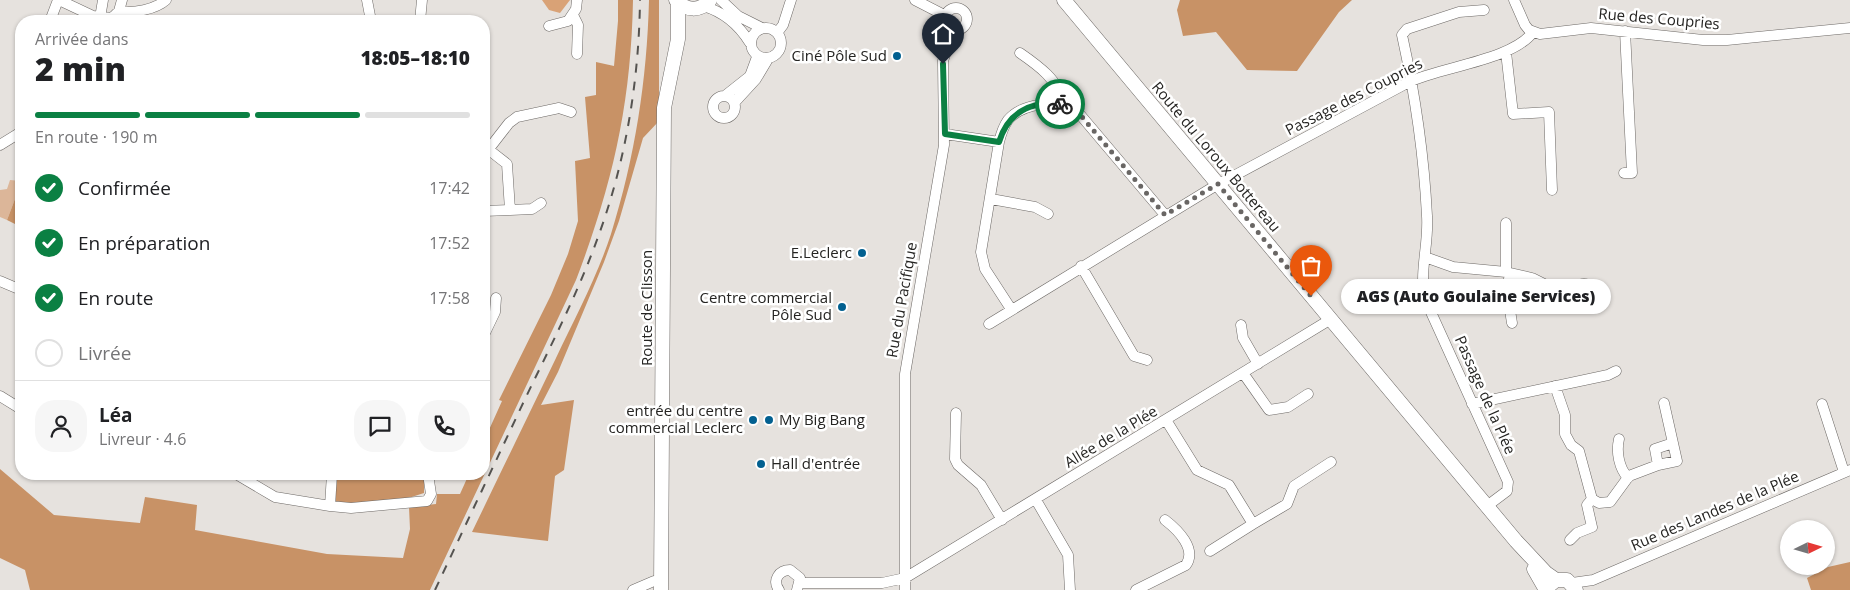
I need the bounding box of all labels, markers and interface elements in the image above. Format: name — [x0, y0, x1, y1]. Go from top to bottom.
street label: Rue des Coupries — [1598, 3, 1721, 33]
pin — [922, 13, 964, 64]
icon: home — [929, 20, 957, 48]
text: Arrivée dans — [35, 28, 128, 50]
text: 18:05–18:10 — [360, 45, 470, 71]
place label: Ciné Pôle Sud — [791, 45, 887, 65]
text: 2 min — [35, 47, 126, 90]
marker: Ciné Pôle Sud — [891, 50, 903, 62]
street label: Passage des Coupries — [1282, 53, 1426, 139]
street label: Route du Loroux Bottereau — [1148, 77, 1286, 236]
courier — [1035, 79, 1085, 129]
icon: bike — [1046, 90, 1074, 118]
text: En route · 190 m — [35, 126, 157, 148]
icon: check — [35, 174, 63, 202]
text: Confirmée — [78, 175, 171, 201]
text: 17:42 — [429, 177, 470, 199]
icon: check — [35, 229, 63, 257]
text: En préparation — [78, 230, 210, 256]
text: 17:52 — [429, 232, 470, 254]
street label: Rue du Pacifique — [881, 240, 921, 359]
place label: E.Leclerc — [791, 242, 852, 262]
pin — [1290, 245, 1332, 296]
marker: E.Leclerc — [856, 247, 868, 259]
street label: Route de Clisson — [636, 250, 656, 366]
icon: bag — [1297, 252, 1325, 280]
callout: AGS (Auto Goulaine Services) — [1341, 278, 1611, 314]
icon: check — [35, 284, 63, 312]
text: En route — [78, 285, 153, 311]
text: AGS (Auto Goulaine Services) — [1357, 285, 1595, 307]
text: 17:58 — [429, 287, 470, 309]
place label: Centre commercial Pôle Sud — [700, 287, 832, 324]
marker: Centre commercial Pôle Sud — [836, 301, 848, 313]
street label: Passage de la Plée — [1451, 332, 1521, 457]
text: Livrée — [78, 340, 131, 366]
button: person — [35, 400, 87, 452]
button: chat — [354, 400, 406, 452]
button: phone — [418, 400, 470, 452]
place label: entrée du centre commercial Leclerc — [609, 400, 743, 437]
street label: Allée de la Plée — [1060, 401, 1161, 472]
text: Léa — [99, 402, 132, 428]
place label: My Big Bang — [779, 409, 865, 429]
marker: entrée du centre commercial Leclerc — [747, 414, 759, 426]
marker: My Big Bang — [763, 414, 775, 426]
text: Livreur · 4.6 — [99, 428, 186, 450]
place label: Hall d'entrée — [771, 453, 860, 473]
marker: Hall d'entrée — [755, 458, 767, 470]
street label: Rue des Landes de la Plée — [1628, 466, 1802, 555]
north arrow — [1780, 520, 1835, 575]
map controls — [1780, 520, 1835, 575]

